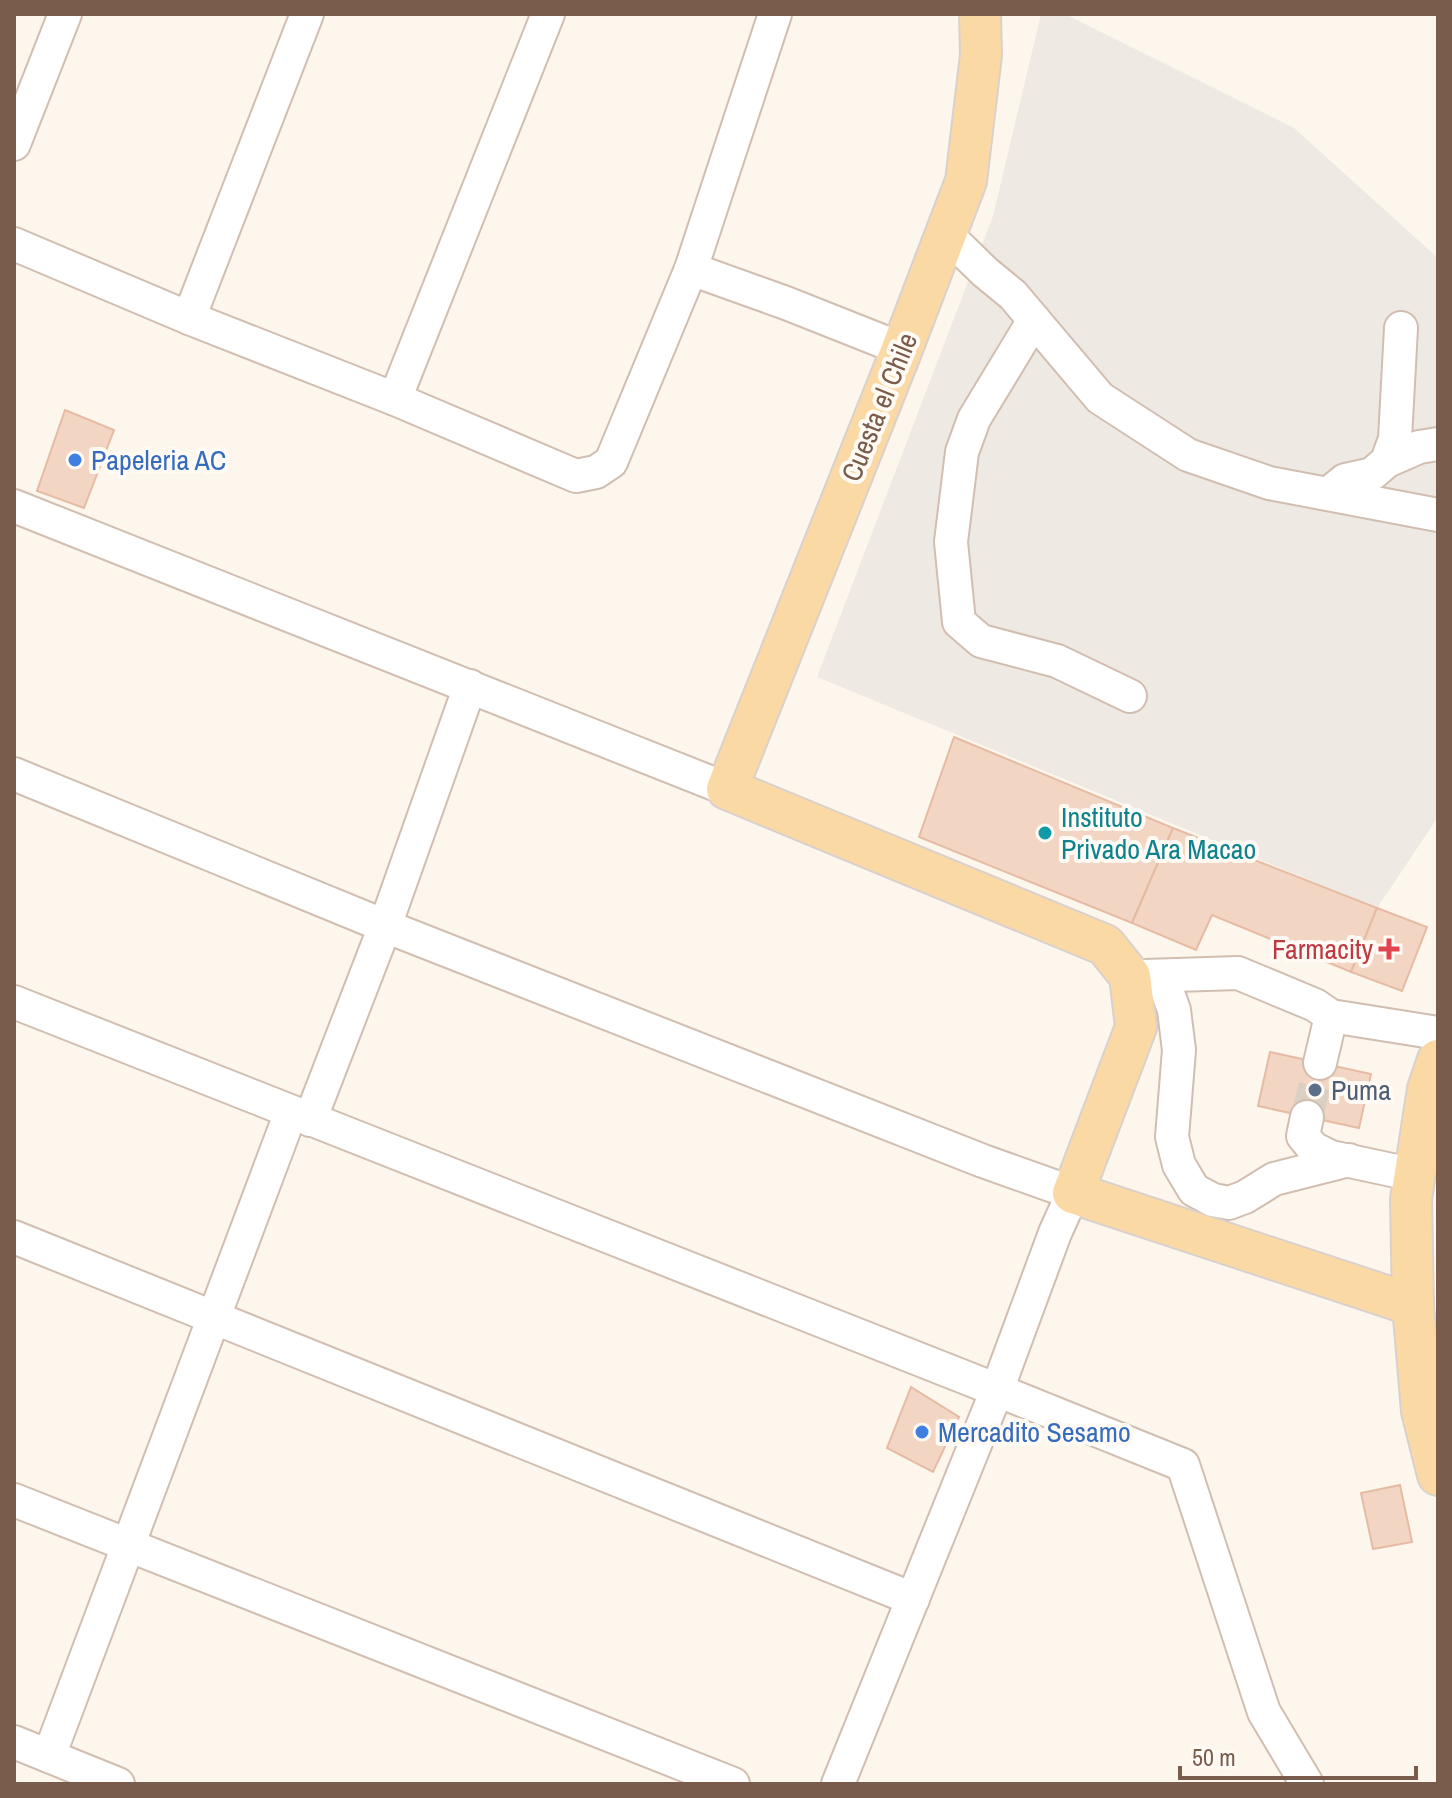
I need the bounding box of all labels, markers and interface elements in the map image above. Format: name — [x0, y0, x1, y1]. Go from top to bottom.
street label: Cuesta el Chile — [832, 327, 926, 487]
place label: Papeleria AC — [91, 441, 226, 479]
marker: Papeleria AC — [66, 451, 84, 469]
place label: Instituto Privado Ara Macao — [1061, 798, 1256, 868]
marker: Instituto Privado Ara Macao — [1036, 824, 1054, 842]
place label: Farmacity — [1272, 930, 1374, 968]
marker: Farmacity — [1380, 940, 1398, 958]
place label: Puma — [1331, 1071, 1391, 1109]
marker: Puma — [1306, 1081, 1324, 1099]
place label: Mercadito Sesamo — [938, 1413, 1131, 1451]
marker: Mercadito Sesamo — [913, 1423, 931, 1441]
scale bar — [1180, 1730, 1416, 1780]
text: 50 m — [1192, 1741, 1236, 1773]

